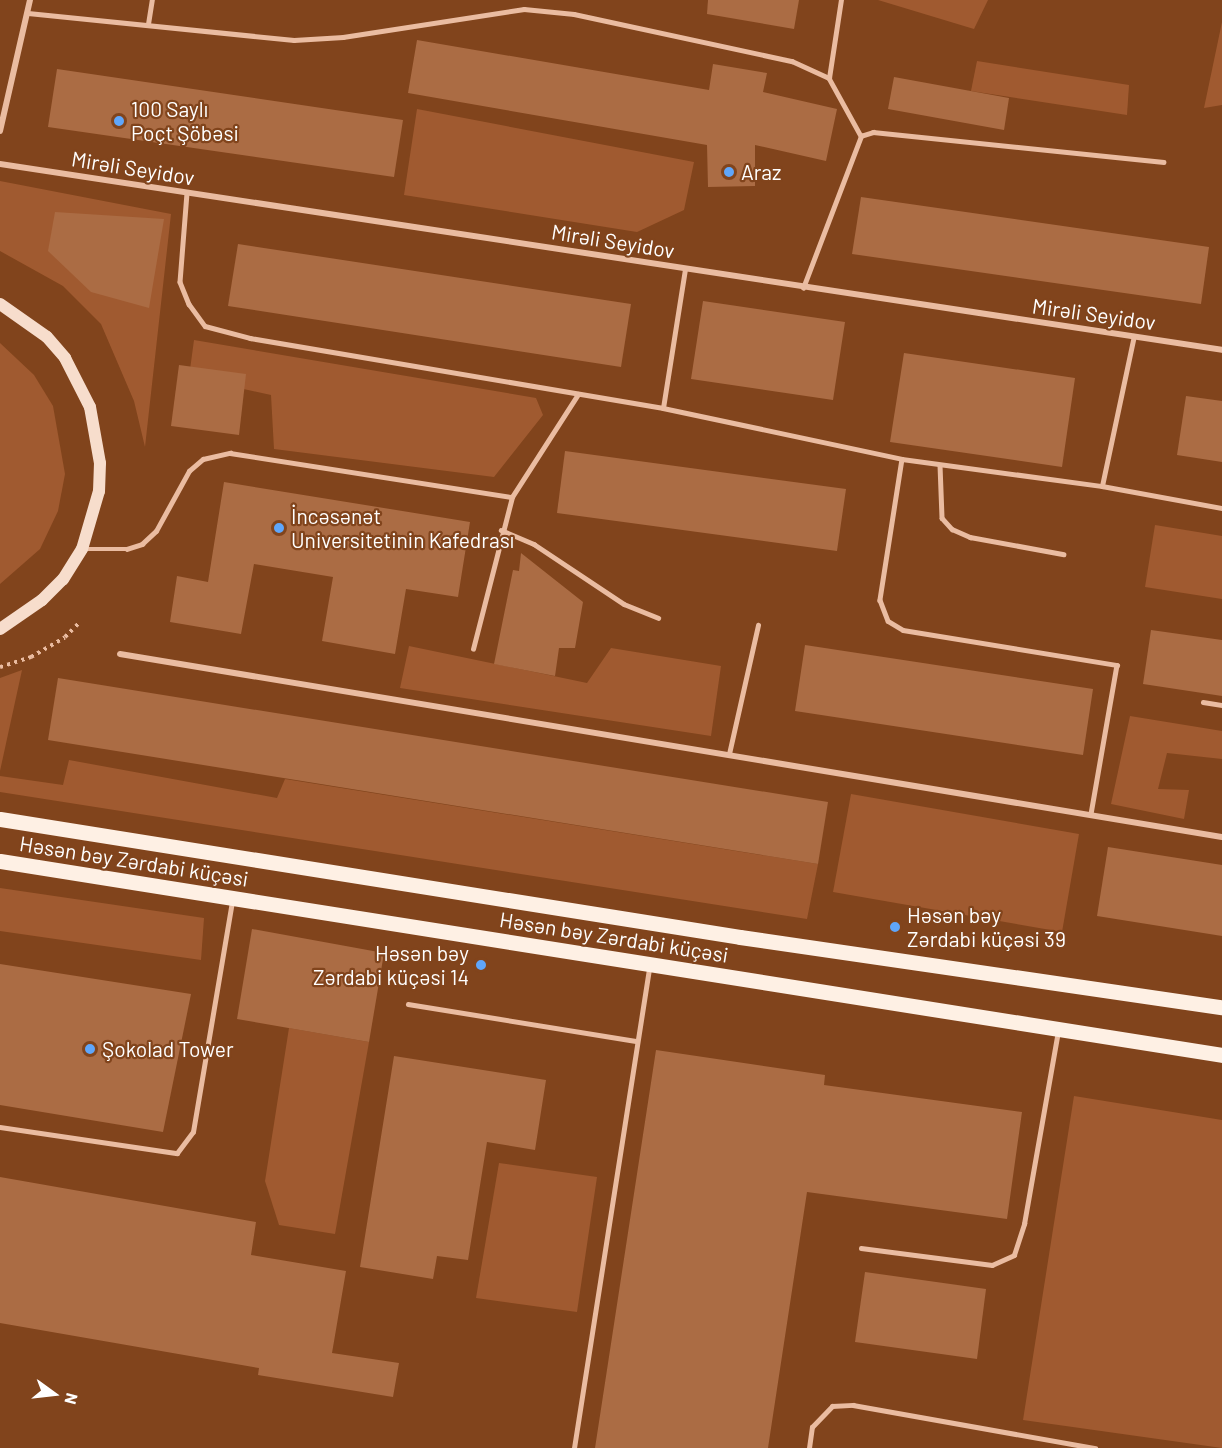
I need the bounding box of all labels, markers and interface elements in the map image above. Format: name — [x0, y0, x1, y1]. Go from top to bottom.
place label: 100 Saylı Poçt Şöbəsi — [131, 96, 239, 146]
marker: 100 Saylı Poçt Şöbəsi — [112, 114, 126, 128]
street label: Mirəli Seyidov — [70, 146, 196, 190]
place label: Araz — [741, 159, 781, 185]
marker: Araz — [722, 165, 736, 179]
street label: Mirəli Seyidov — [550, 219, 676, 263]
street label: Mirəli Seyidov — [1031, 293, 1157, 335]
place label: İncəsənət Universitetinin Kafedrası — [291, 503, 514, 553]
marker: İncəsənət Universitetinin Kafedrası — [272, 521, 286, 535]
street label: Həsən bəy Zərdabi küçəsi — [18, 830, 250, 892]
place label: Həsən bəy Zərdabi küçəsi 39 — [907, 902, 1066, 952]
street label: Həsən bəy Zərdabi küçəsi — [498, 906, 730, 968]
marker: Həsən bəy Zərdabi küçəsi 39 — [888, 920, 902, 934]
place label: Həsən bəy Zərdabi küçəsi 14 — [313, 940, 469, 990]
marker: Həsən bəy Zərdabi küçəsi 14 — [474, 958, 488, 972]
place label: Şokolad Tower — [102, 1036, 234, 1062]
marker: Şokolad Tower — [83, 1042, 97, 1056]
north arrow — [24, 1364, 84, 1424]
text: N — [61, 1391, 82, 1406]

